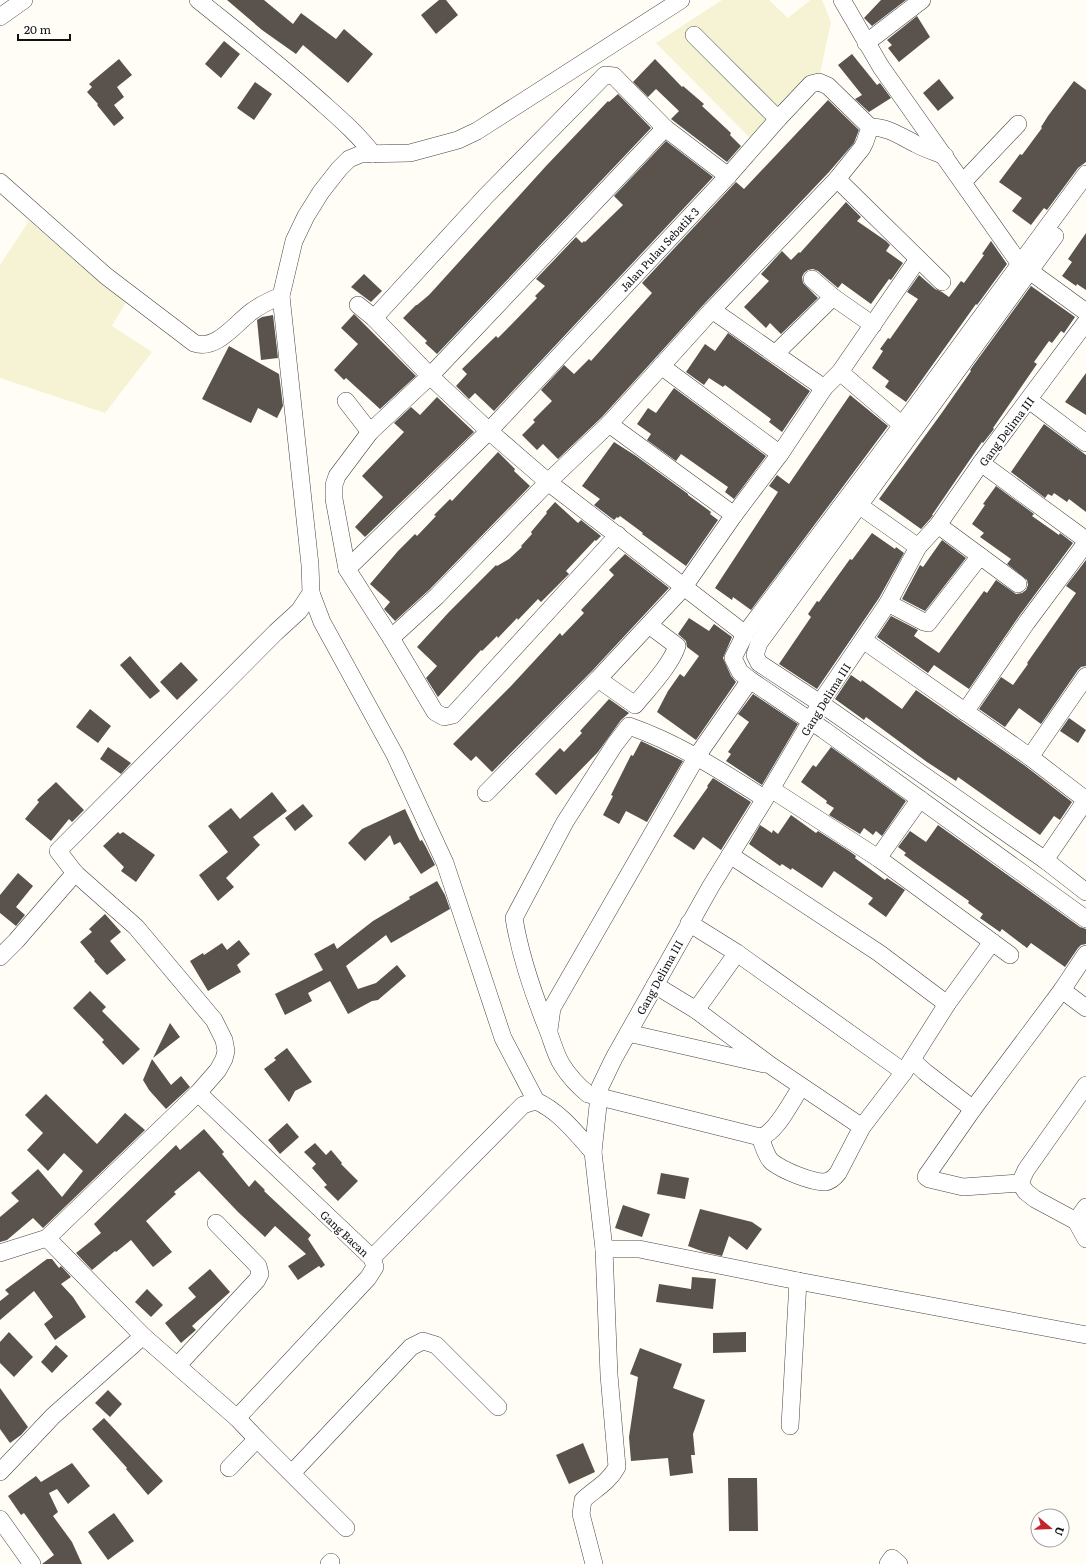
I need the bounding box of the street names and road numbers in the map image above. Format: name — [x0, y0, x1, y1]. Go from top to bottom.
street label: Jalan Pulau Sebatik 3 — [616, 203, 702, 295]
street label: Gang Delima III — [975, 393, 1037, 469]
street label: Gang Delima III — [796, 659, 854, 739]
street label: Gang Delima III — [632, 937, 686, 1017]
street label: Gang Bacan — [317, 1206, 373, 1260]

